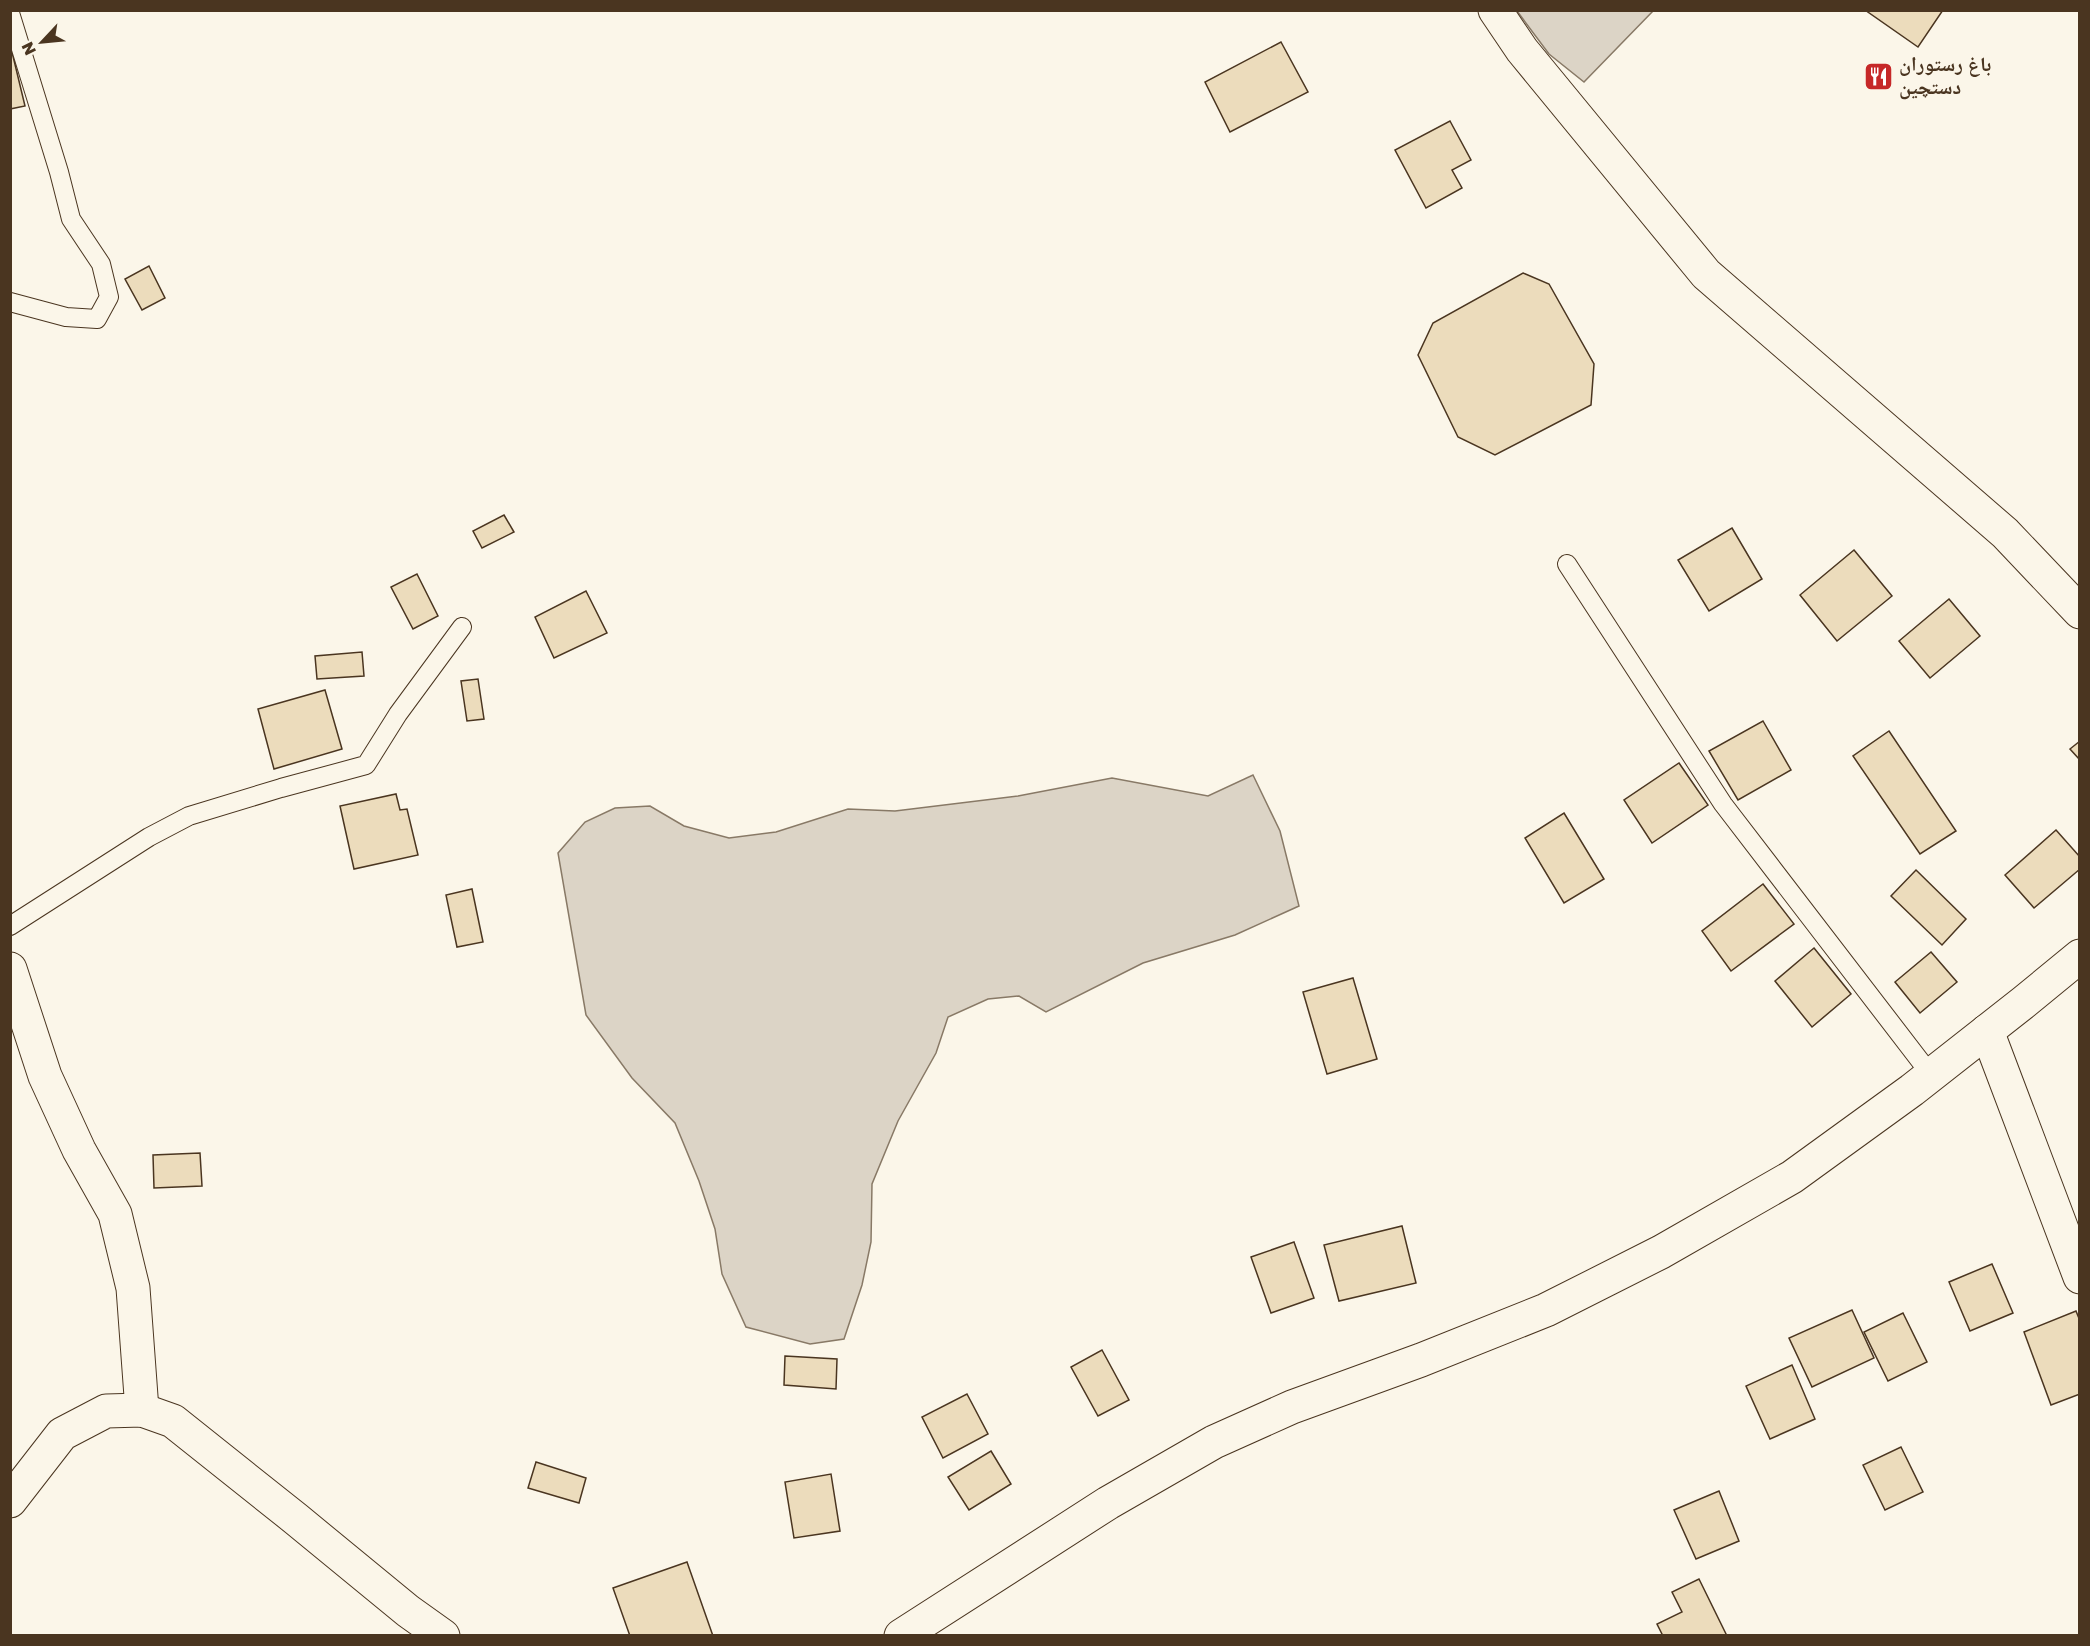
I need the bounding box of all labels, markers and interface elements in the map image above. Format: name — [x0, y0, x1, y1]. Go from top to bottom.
north arrow — [12, 12, 72, 72]
text: N — [17, 39, 40, 58]
place label: باغ رستوران دستچین — [1899, 51, 1991, 100]
restaurant icon: باغ رستوران دستچین — [1862, 60, 1894, 92]

